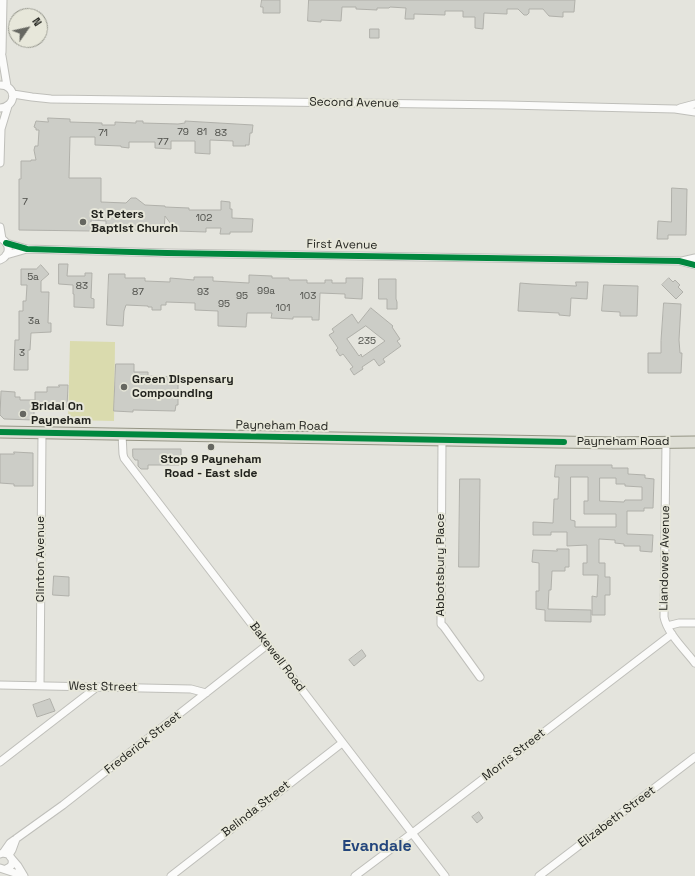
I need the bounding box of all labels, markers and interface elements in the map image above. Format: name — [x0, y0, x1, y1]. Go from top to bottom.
north arrow — [8, 8, 48, 48]
text: N — [29, 15, 45, 29]
street label: Second Avenue — [309, 95, 399, 111]
house number: 79 — [177, 126, 189, 138]
house number: 81 — [197, 126, 207, 138]
house number: 71 — [98, 127, 108, 139]
house number: 83 — [215, 127, 227, 139]
house number: 77 — [157, 136, 169, 148]
house number: 7 — [22, 196, 28, 208]
place label: St Peters Baptist Church — [91, 208, 178, 236]
house number: 102 — [196, 212, 212, 224]
marker: St Peters Baptist Church — [78, 217, 88, 227]
street label: First Avenue — [306, 237, 378, 253]
house number: 5a — [27, 271, 39, 283]
house number: 83 — [76, 280, 88, 292]
house number: 99a — [257, 285, 275, 297]
house number: 87 — [132, 286, 144, 298]
house number: 93 — [197, 286, 209, 298]
house number: 95 — [236, 290, 248, 302]
house number: 103 — [300, 290, 316, 302]
house number: 95 — [218, 298, 230, 310]
house number: 101 — [276, 302, 290, 314]
house number: 3a — [28, 315, 40, 327]
house number: 235 — [358, 335, 376, 347]
house number: 3 — [19, 347, 25, 359]
place label: Green Dispensary Compounding — [132, 373, 234, 401]
marker: Green Dispensary Compounding — [119, 382, 129, 392]
place label: Bridal On Payneham — [31, 400, 91, 428]
marker: Bridal On Payneham — [18, 409, 28, 419]
street label: Payneham Road — [236, 418, 328, 434]
street label: Payneham Road — [577, 435, 669, 449]
marker: Stop 9 Payneham Road - East side — [206, 442, 216, 452]
place label: Stop 9 Payneham Road - East side — [160, 453, 262, 481]
street label: Llandower Avenue — [657, 505, 673, 611]
street label: Abbotsbury Place — [434, 513, 448, 617]
street label: Clinton Avenue — [34, 516, 48, 602]
street label: Bakewell Road — [246, 620, 308, 694]
street label: West Street — [68, 679, 138, 695]
street label: Frederick Street — [102, 709, 184, 777]
street label: Morris Street — [480, 726, 548, 784]
street label: Belinda Street — [219, 778, 293, 840]
street label: Elizabeth Street — [576, 783, 658, 851]
district label: Evandale — [342, 837, 412, 857]

